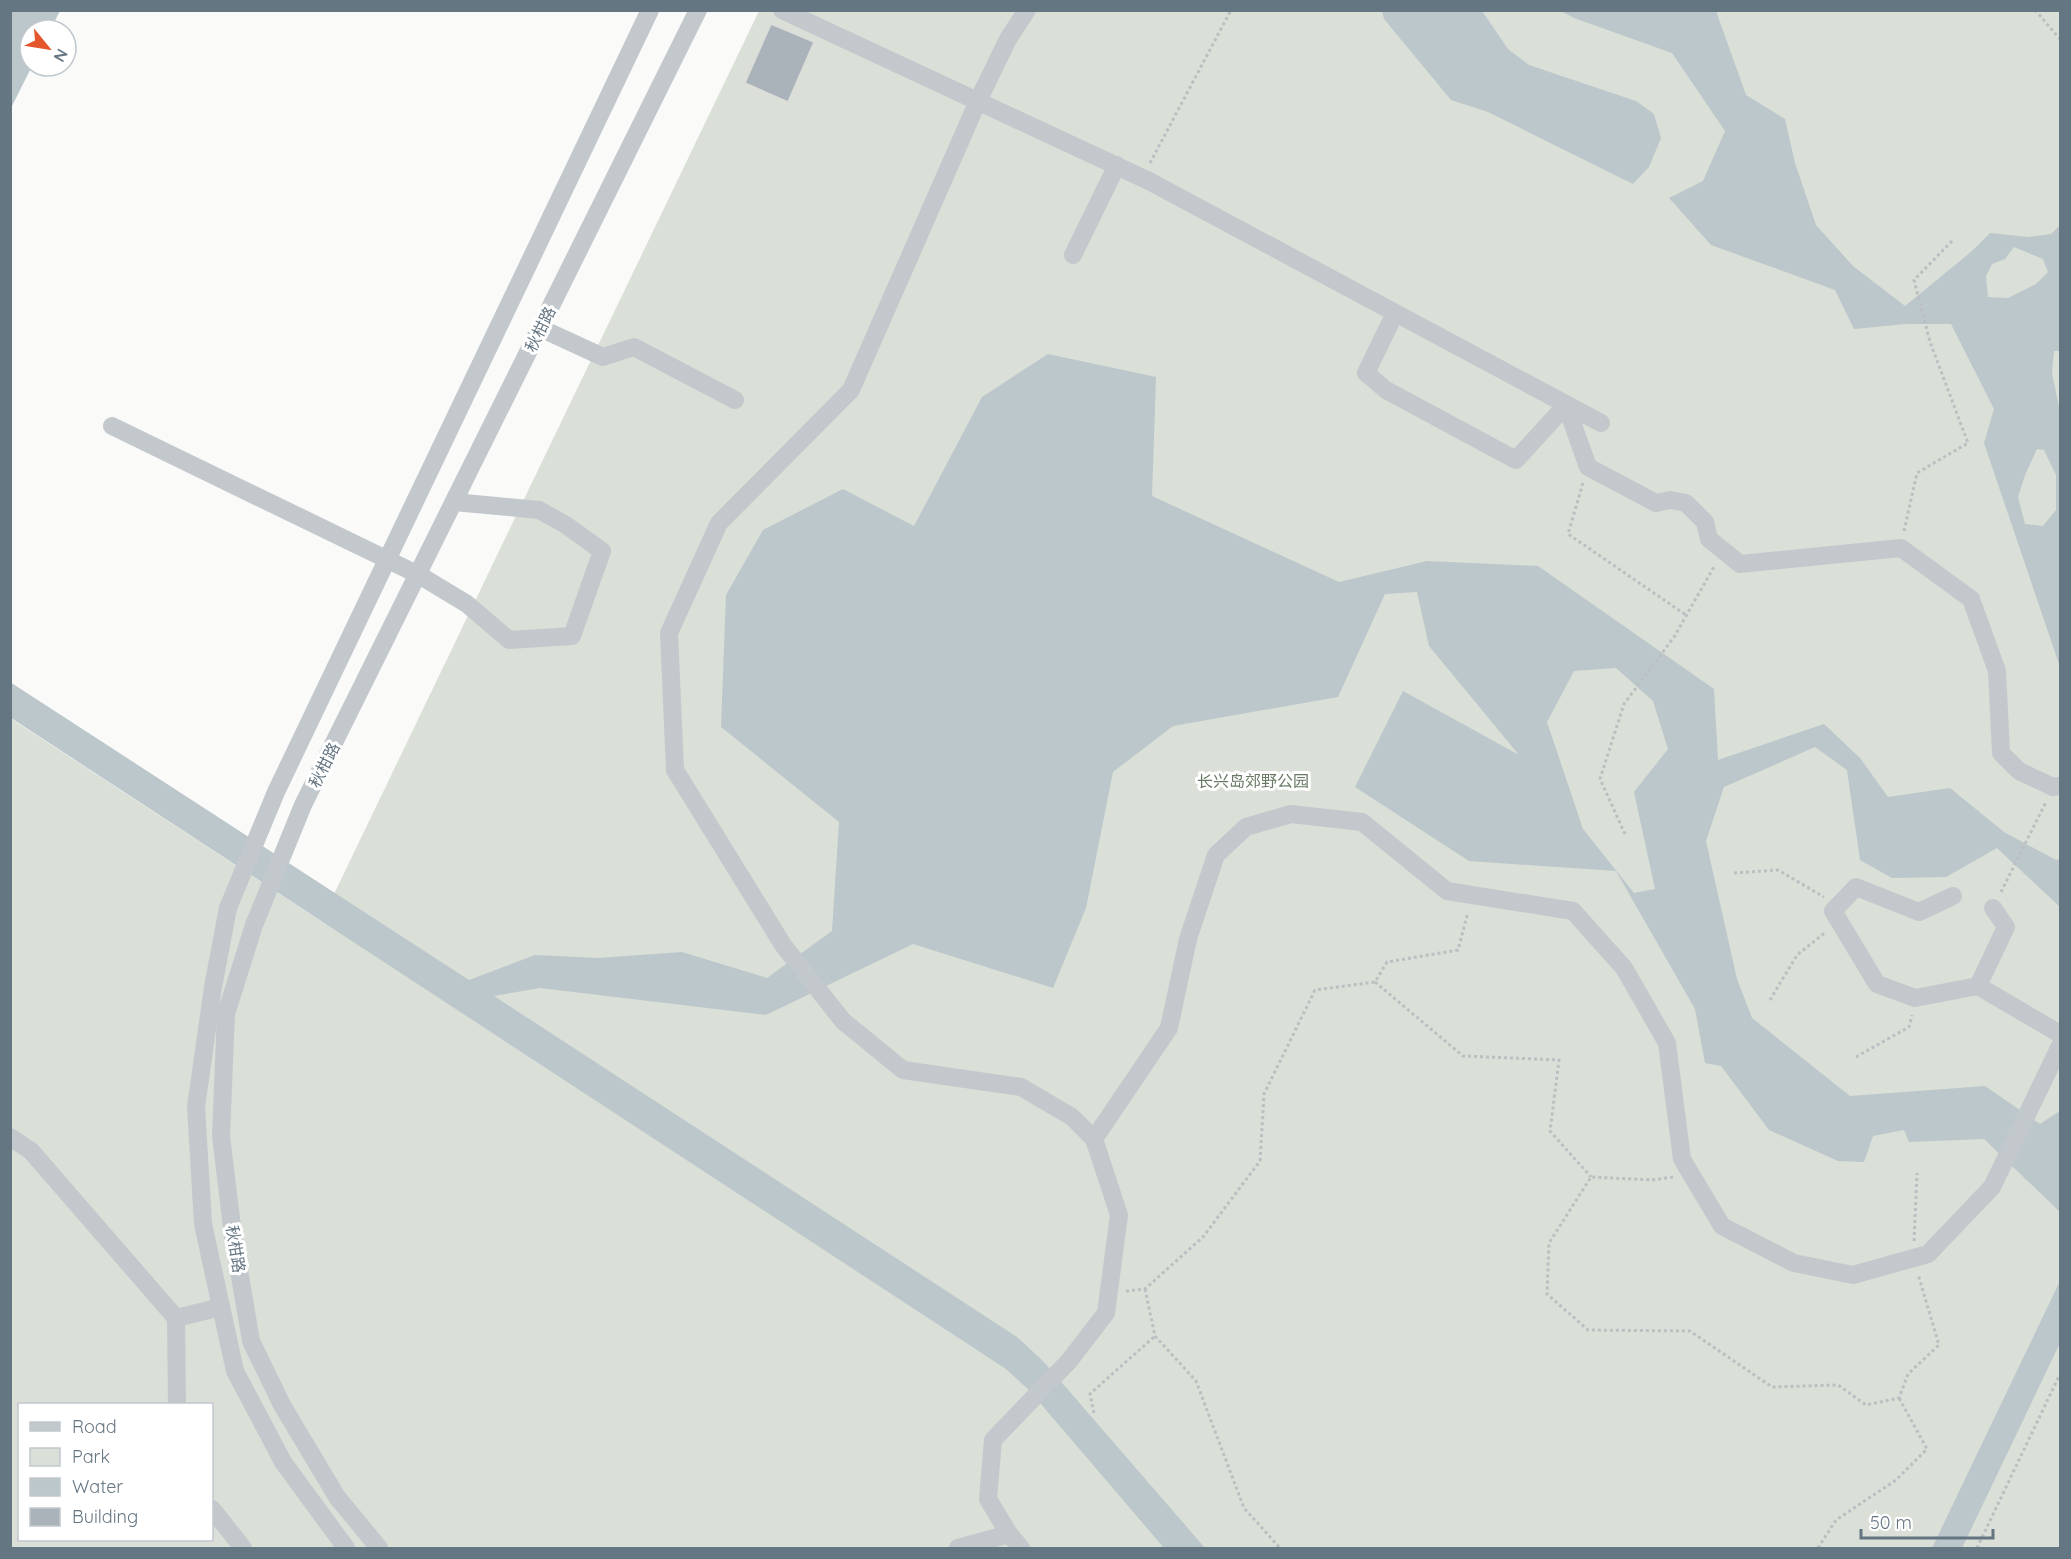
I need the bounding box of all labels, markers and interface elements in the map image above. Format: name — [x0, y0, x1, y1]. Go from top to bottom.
north arrow — [18, 18, 78, 78]
text: N — [49, 45, 73, 66]
street label: 秋柑路 — [520, 303, 560, 355]
street label: 秋柑路 — [304, 739, 344, 791]
park label: 长兴岛郊野公园 — [1197, 771, 1309, 791]
street label: 秋柑路 — [222, 1224, 250, 1274]
legend — [18, 1403, 213, 1541]
text: Road — [72, 1415, 117, 1438]
text: Park — [72, 1445, 110, 1468]
text: Water — [72, 1475, 123, 1498]
scale bar — [1861, 1502, 1993, 1540]
text: Building — [72, 1505, 138, 1528]
text: 50 m — [1870, 1511, 1912, 1534]

